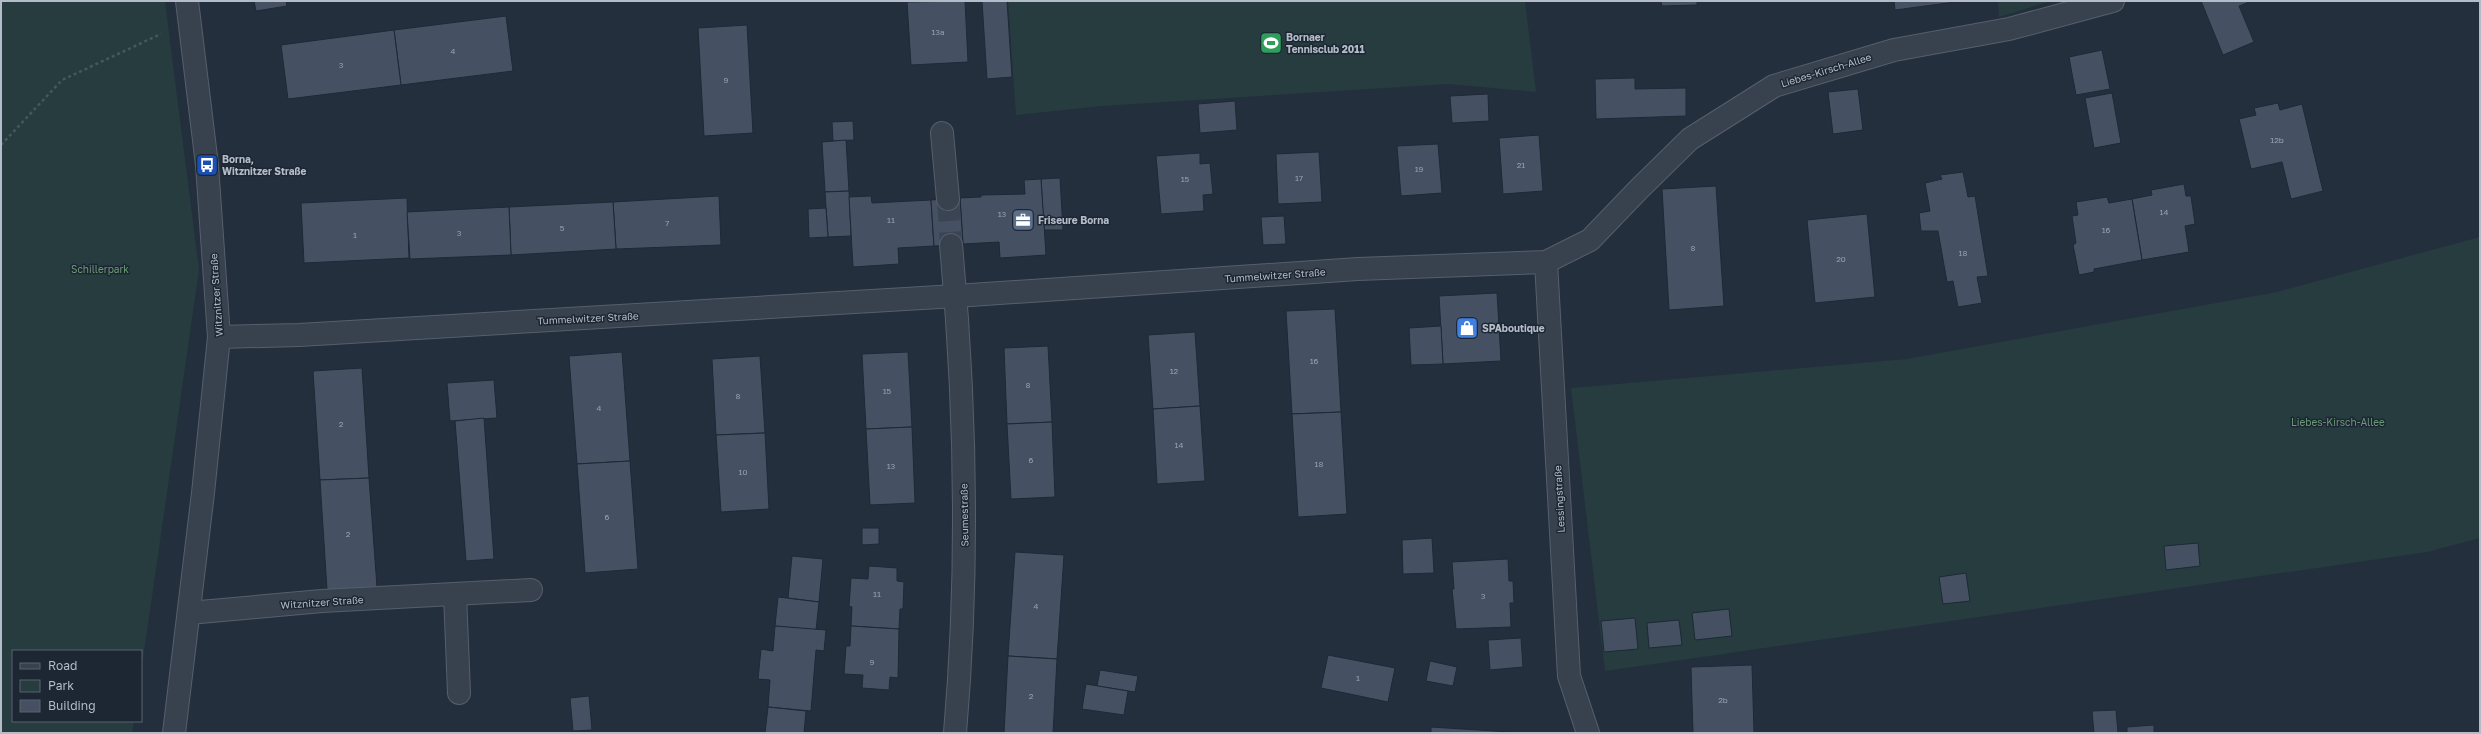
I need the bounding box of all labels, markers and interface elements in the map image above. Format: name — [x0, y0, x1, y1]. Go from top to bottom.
house number: 13a — [931, 27, 945, 37]
sports icon: Bornaer Tennisclub 2011 — [1258, 30, 1284, 56]
place label: Bornaer Tennisclub 2011 — [1286, 31, 1365, 55]
house number: 4 — [451, 46, 456, 56]
street label: Liebes-Kirsch-Allee — [1779, 50, 1873, 89]
house number: 3 — [339, 60, 344, 70]
house number: 9 — [724, 75, 729, 85]
house number: 12b — [2270, 135, 2284, 145]
bus stop icon: Borna, Witznitzer Straße — [194, 152, 220, 178]
place label: Borna, Witznitzer Straße — [222, 153, 306, 177]
house number: 21 — [1517, 160, 1525, 170]
house number: 19 — [1415, 164, 1424, 174]
house number: 17 — [1295, 173, 1303, 183]
house number: 15 — [1181, 174, 1190, 184]
office icon: Friseure Borna — [1010, 207, 1036, 233]
house number: 14 — [2160, 207, 2168, 217]
house number: 13 — [998, 209, 1007, 219]
place label: Friseure Borna — [1038, 214, 1109, 226]
house number: 11 — [887, 215, 895, 225]
house number: 7 — [665, 218, 669, 228]
house number: 5 — [560, 223, 565, 233]
house number: 16 — [2102, 225, 2111, 235]
house number: 3 — [457, 228, 462, 238]
house number: 1 — [353, 230, 357, 240]
house number: 8 — [1691, 243, 1696, 253]
house number: 18 — [1959, 248, 1967, 258]
street label: Witznitzer Straße — [207, 253, 225, 337]
house number: 20 — [1836, 254, 1846, 264]
park label: Schillerpark — [71, 263, 129, 275]
street label: Tummelwitzer Straße — [1224, 265, 1326, 285]
street label: Tummelwitzer Straße — [537, 309, 639, 327]
shop icon: SPAboutique — [1454, 315, 1480, 341]
place label: SPAboutique — [1482, 322, 1545, 334]
house number: 16 — [1310, 356, 1319, 366]
house number: 12 — [1170, 366, 1179, 376]
house number: 8 — [1026, 380, 1031, 390]
house number: 15 — [883, 386, 892, 396]
house number: 8 — [736, 391, 741, 401]
house number: 4 — [597, 403, 602, 413]
park label: Liebes-Kirsch-Allee — [2291, 416, 2385, 428]
house number: 2 — [339, 419, 344, 429]
house number: 14 — [1175, 440, 1183, 450]
house number: 6 — [1029, 455, 1034, 465]
house number: 18 — [1315, 459, 1323, 469]
house number: 13 — [887, 461, 896, 471]
street label: Lessingstraße — [1551, 465, 1567, 533]
house number: 10 — [739, 467, 747, 477]
street label: Seumestraße — [957, 483, 971, 547]
house number: 6 — [605, 512, 610, 522]
house number: 2 — [346, 529, 351, 539]
house number: 11 — [873, 589, 881, 599]
house number: 3 — [1481, 591, 1486, 601]
street label: Witznitzer Straße — [280, 593, 364, 611]
house number: 4 — [1034, 601, 1039, 611]
legend — [12, 650, 142, 722]
house number: 9 — [870, 657, 875, 667]
text: Road — [48, 658, 77, 673]
house number: 1 — [1356, 673, 1360, 683]
text: Park — [48, 678, 74, 693]
house number: 2 — [1029, 691, 1034, 701]
house number: 2b — [1718, 695, 1728, 705]
text: Building — [48, 698, 96, 713]

